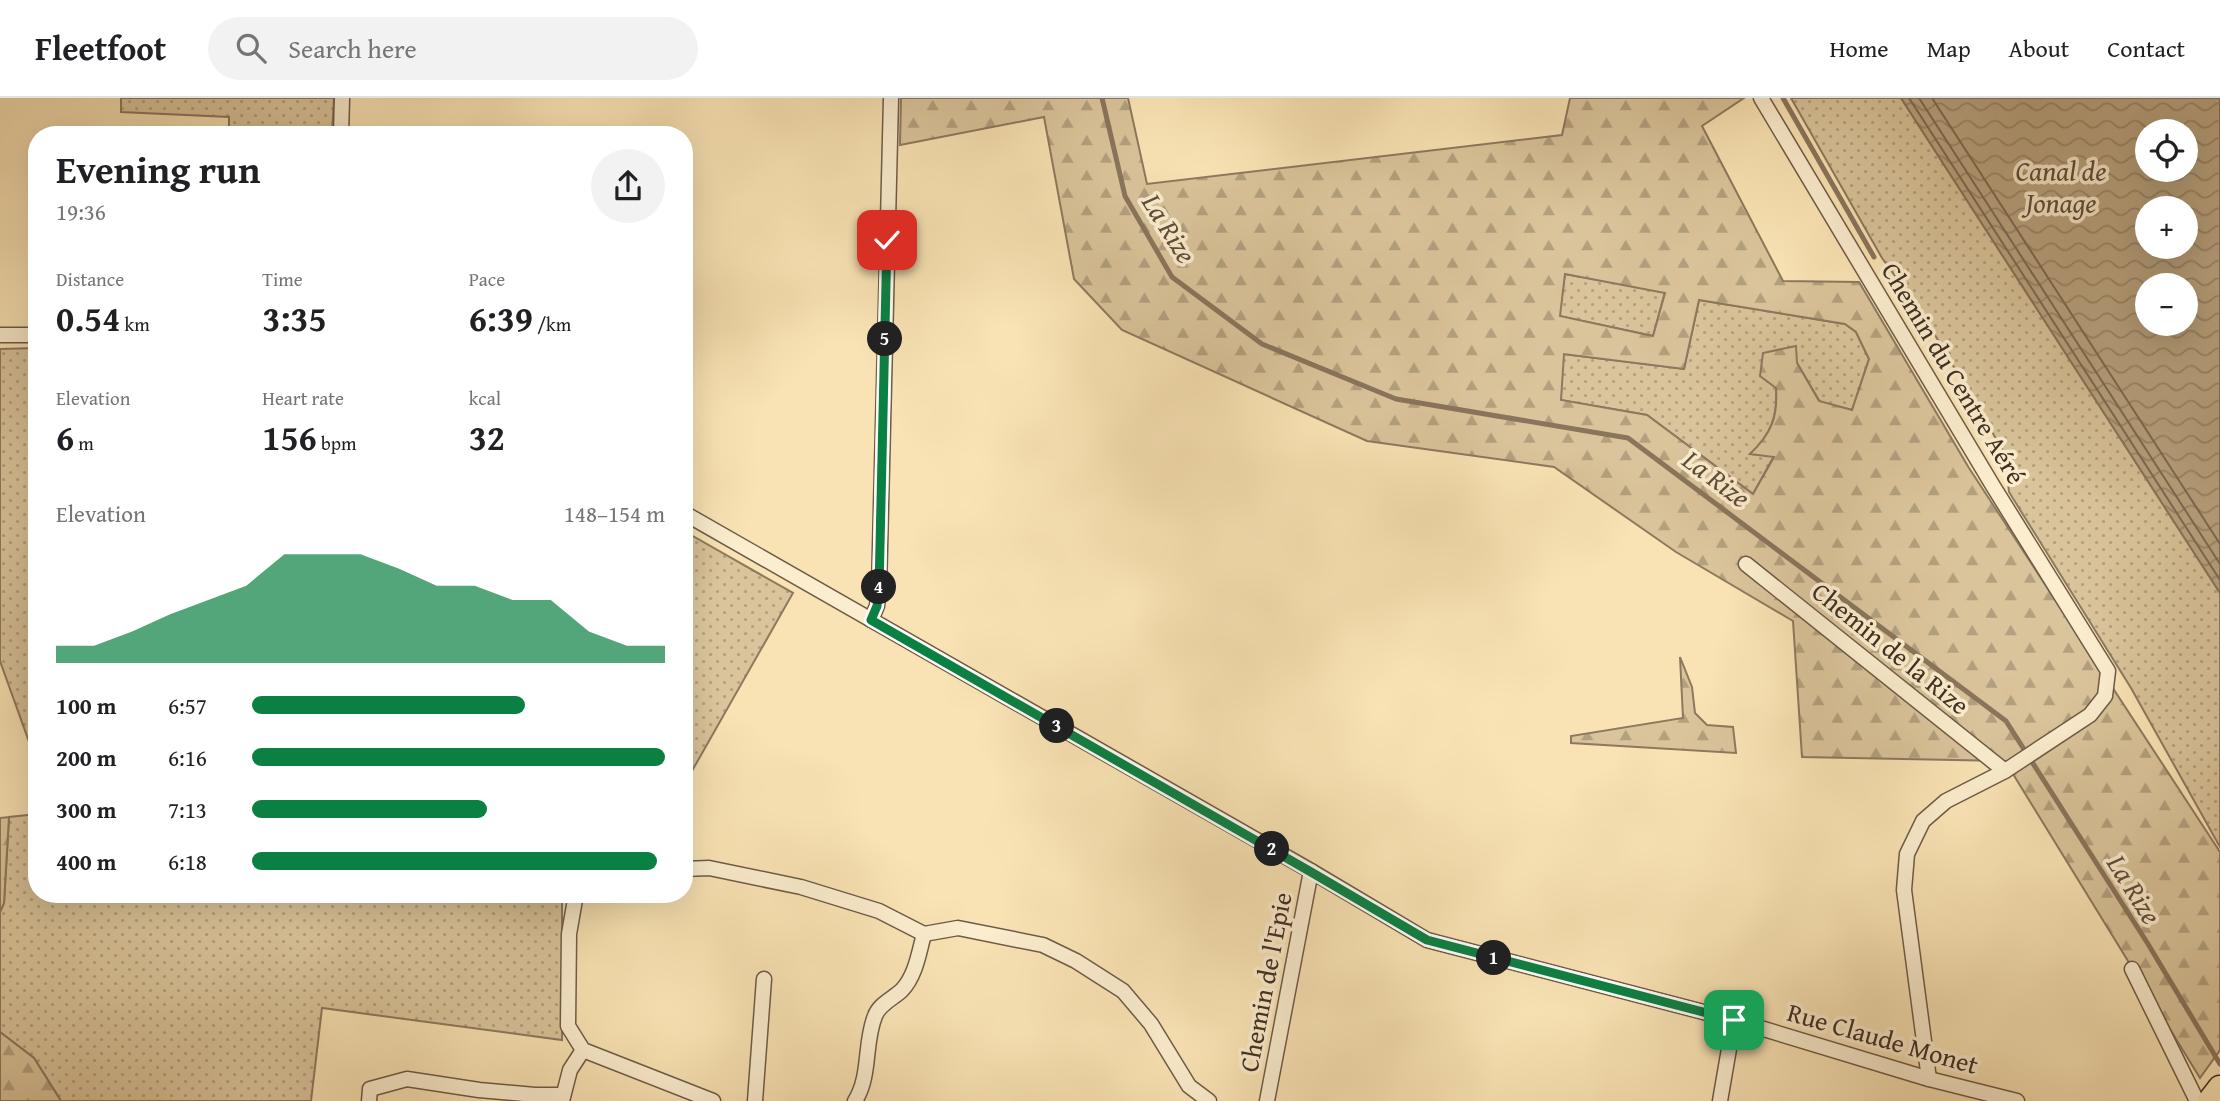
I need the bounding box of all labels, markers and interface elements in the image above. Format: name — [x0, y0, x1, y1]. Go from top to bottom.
search box — [208, 17, 698, 80]
text: Fleetfoot — [35, 24, 166, 72]
icon: search — [232, 29, 270, 67]
text: Search here — [288, 29, 417, 68]
text: Home — [1830, 31, 1889, 66]
text: Map — [1927, 31, 1971, 66]
text: About — [2009, 31, 2069, 66]
text: Contact — [2107, 31, 2185, 66]
map controls — [2135, 119, 2198, 336]
button: locate — [2135, 119, 2198, 182]
text: Evening run — [56, 141, 260, 197]
button: share — [591, 149, 665, 223]
water label: Canal de Jonage — [2016, 150, 2106, 223]
water label: La Rize — [1132, 184, 1207, 271]
text: 19:36 — [56, 195, 106, 228]
button: + — [2135, 196, 2198, 259]
pin — [857, 210, 917, 270]
icon: check — [868, 221, 906, 259]
street label: Chemin du Centre Aéré — [1872, 255, 2036, 491]
text: Distance — [56, 265, 124, 293]
text: Time — [262, 265, 303, 293]
text: Pace — [469, 265, 505, 293]
button: − — [2135, 273, 2198, 336]
text: 0.54 — [56, 293, 120, 344]
text: 3:35 — [262, 293, 327, 344]
text: 6:39 — [469, 293, 533, 344]
text: km — [120, 310, 150, 338]
text: /km — [533, 310, 571, 338]
pin: 5 — [868, 322, 903, 356]
text: 5 — [880, 324, 889, 352]
text: Elevation — [56, 384, 130, 412]
text: Heart rate — [262, 384, 344, 412]
text: kcal — [469, 384, 501, 412]
text: 6 — [56, 412, 74, 463]
text: 156 — [262, 412, 317, 463]
text: 32 — [469, 412, 505, 463]
text: m — [74, 429, 94, 457]
text: bpm — [317, 429, 357, 457]
water label: La Rize — [1674, 438, 1759, 517]
text: Elevation — [56, 497, 146, 530]
text: 148–154 m — [564, 497, 665, 530]
pin: 4 — [862, 570, 896, 604]
text: 4 — [874, 572, 883, 600]
street label: Chemin de la Rize — [1804, 572, 1978, 724]
text: 100 m — [56, 689, 117, 722]
text: 6:57 — [168, 689, 207, 722]
pin: 3 — [1040, 708, 1074, 744]
text: 3 — [1052, 711, 1061, 739]
text: 200 m — [56, 741, 117, 774]
text: 6:16 — [168, 741, 207, 774]
text: 300 m — [56, 793, 117, 826]
text: 7:13 — [168, 793, 207, 826]
pin: 2 — [1254, 832, 1290, 866]
text: 2 — [1267, 834, 1276, 862]
text: 400 m — [56, 845, 117, 878]
text: 6:18 — [168, 845, 207, 878]
water label: La Rize — [2097, 845, 2172, 932]
street label: Chemin de l'Epie — [1228, 889, 1302, 1075]
pin: 1 — [1476, 940, 1512, 976]
text: 1 — [1489, 943, 1498, 971]
pin — [1704, 990, 1764, 1050]
street label: Rue Claude Monet — [1783, 992, 1983, 1084]
icon: arrive — [1715, 1001, 1753, 1039]

